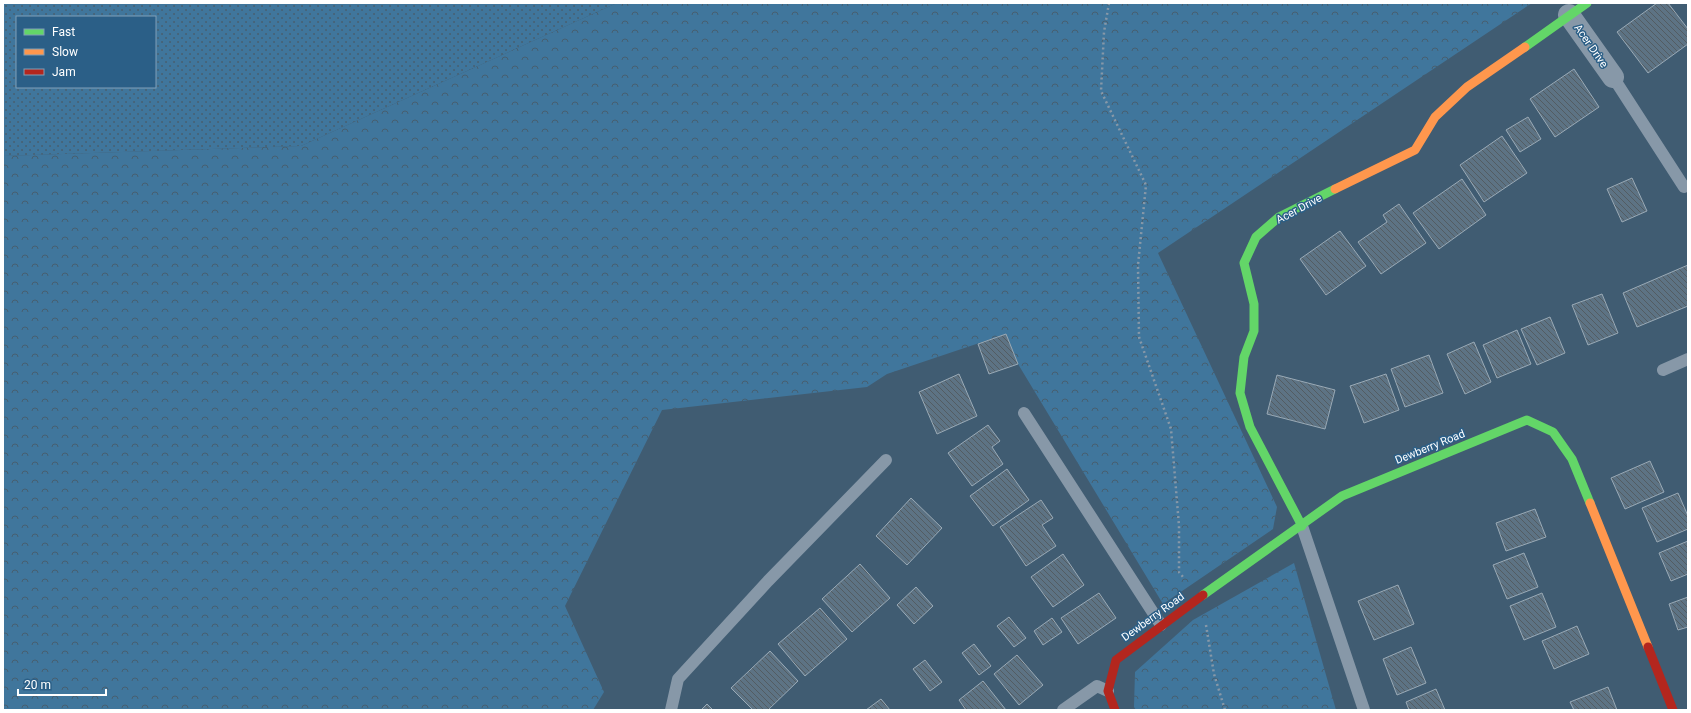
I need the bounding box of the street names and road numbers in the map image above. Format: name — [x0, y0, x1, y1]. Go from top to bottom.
street label: Acer Drive — [1571, 22, 1611, 70]
street label: Acer Drive — [1274, 191, 1324, 226]
street label: Dewberry Road — [1393, 427, 1467, 467]
street label: Dewberry Road — [1119, 590, 1187, 644]

